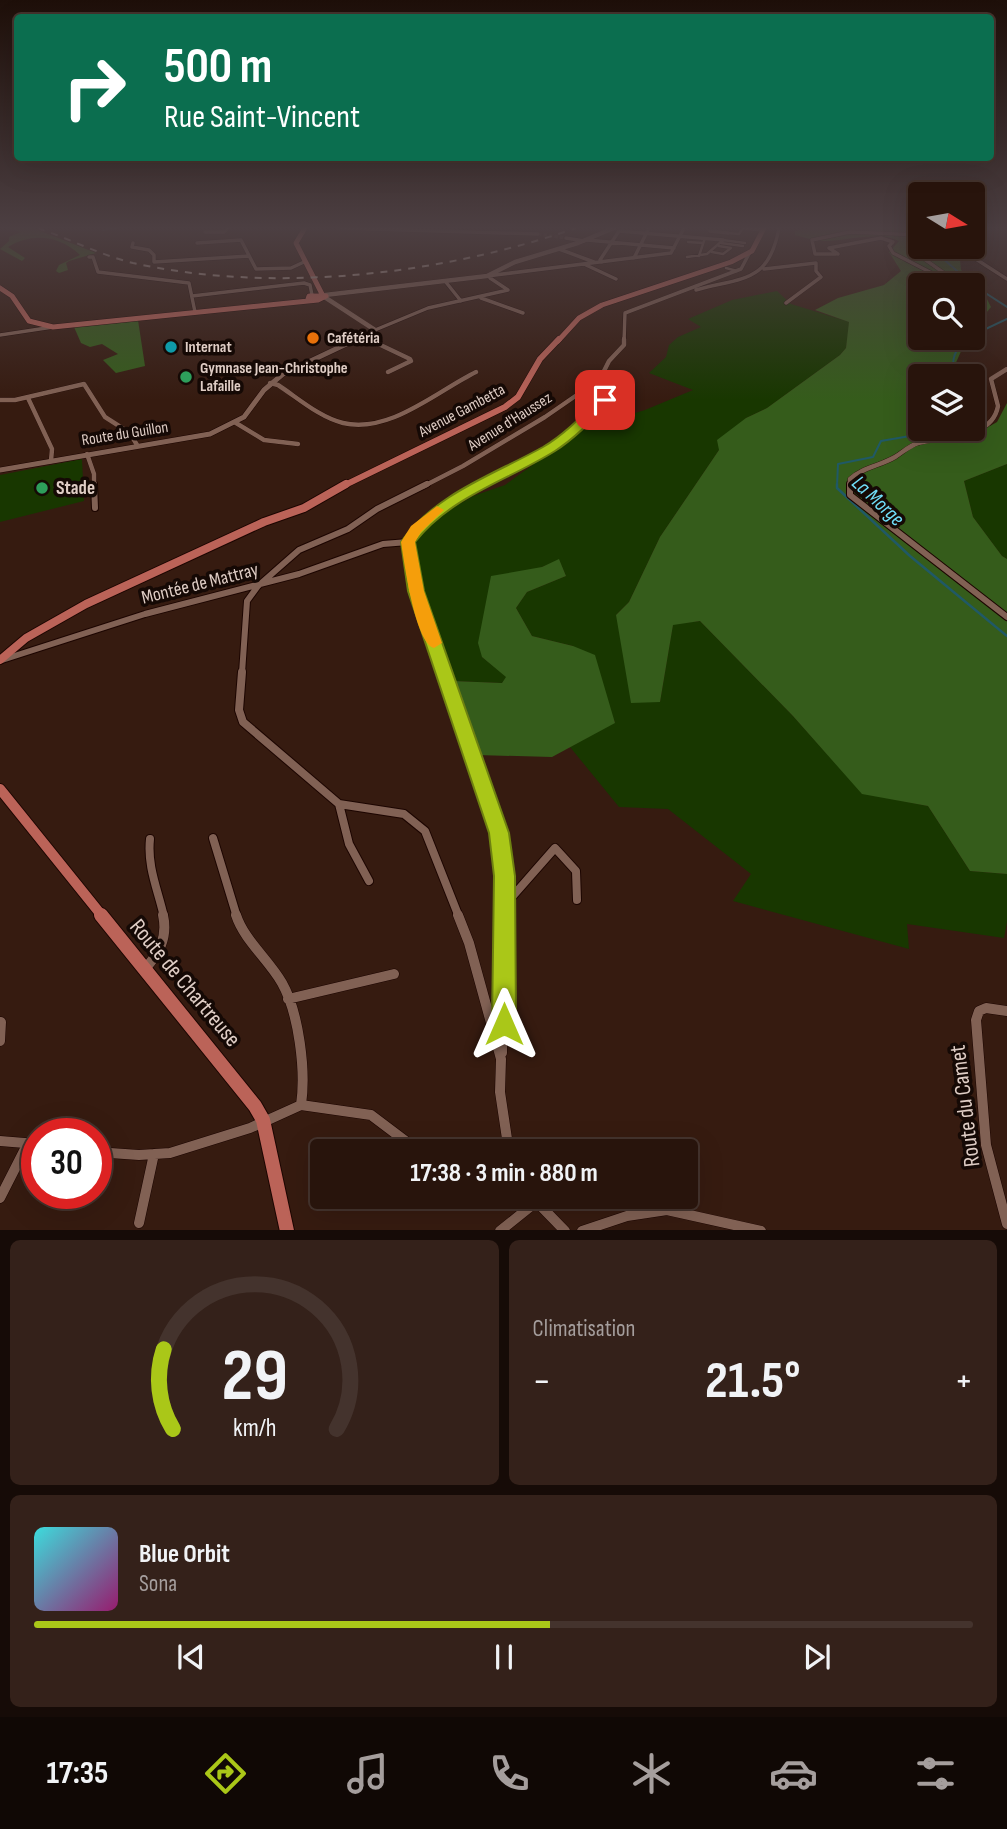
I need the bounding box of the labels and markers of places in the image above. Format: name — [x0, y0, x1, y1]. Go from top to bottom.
place label: Cafétéria — [327, 329, 380, 348]
marker: Cafétéria — [305, 330, 321, 346]
place label: Internat — [185, 338, 232, 357]
marker: Internat — [163, 339, 179, 355]
place label: Gymnase Jean-Christophe Lafaille — [200, 359, 348, 396]
marker: Gymnase Jean-Christophe Lafaille — [178, 369, 194, 385]
pin — [575, 370, 635, 430]
place label: Stade — [56, 477, 95, 500]
marker: Stade — [34, 480, 50, 496]

